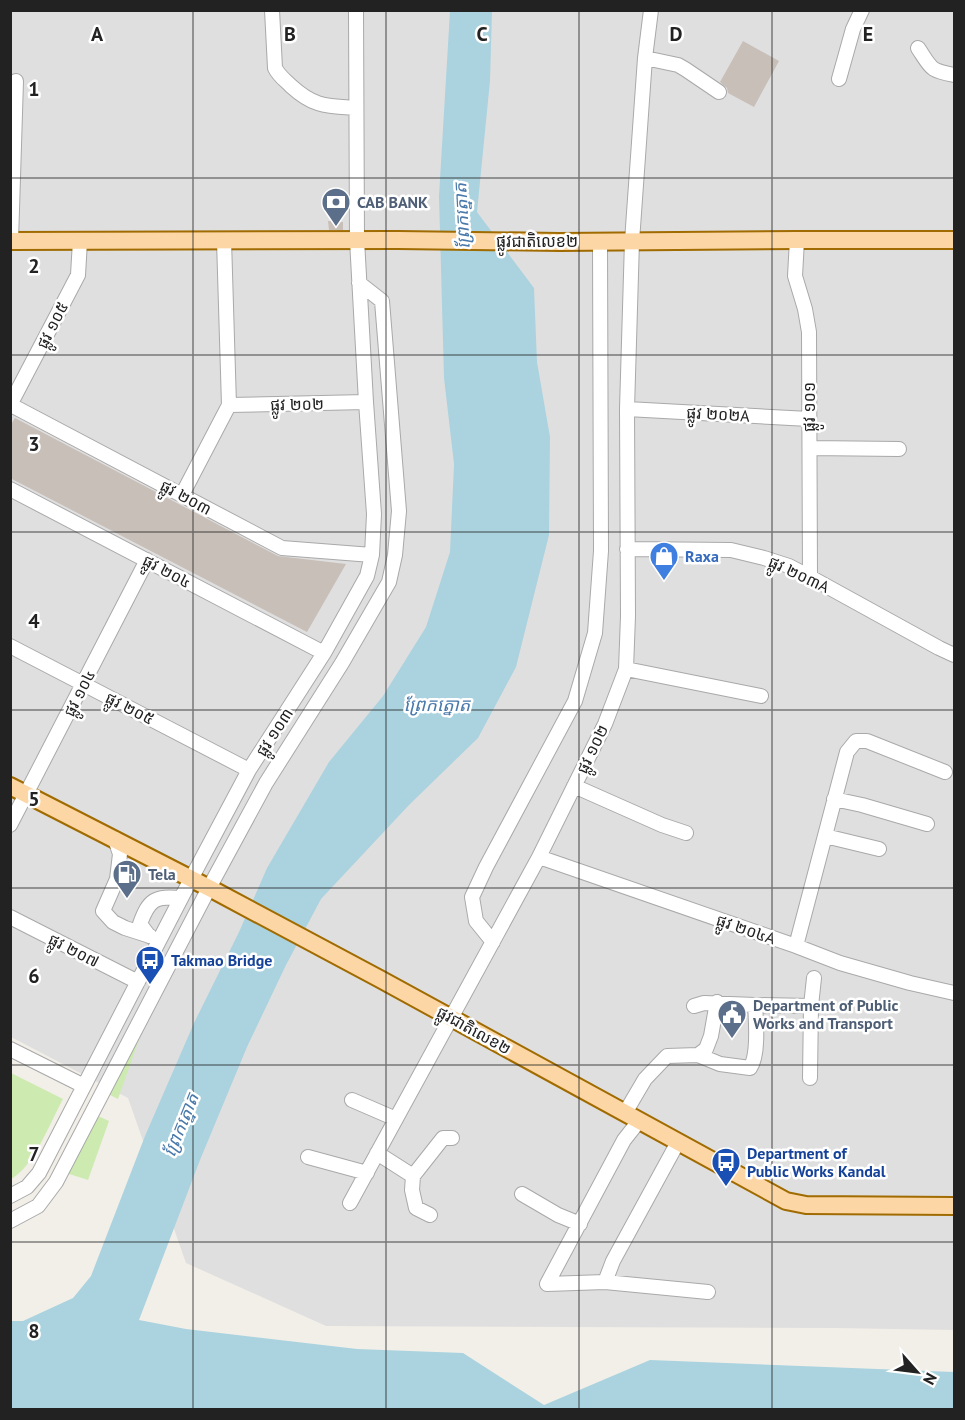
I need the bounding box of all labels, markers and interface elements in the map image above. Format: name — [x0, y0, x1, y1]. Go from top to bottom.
text: A — [91, 21, 104, 47]
text: B — [284, 21, 296, 47]
text: C — [476, 21, 488, 47]
text: D — [670, 21, 683, 47]
text: E — [863, 21, 873, 47]
text: 1 — [28, 76, 40, 102]
water label: ព្រែកត្នោត — [448, 181, 475, 250]
bank icon: CAB BANK — [320, 186, 352, 228]
place label: CAB BANK — [357, 192, 428, 212]
street label: ផ្លូវជាតិលេខ២ — [496, 231, 578, 256]
text: 2 — [28, 253, 40, 279]
street label: ផ្លូវ ១០៥ — [32, 298, 77, 354]
street label: ផ្លូវ ១០១ — [799, 382, 824, 432]
street label: ផ្លូវ ២០២ — [270, 394, 324, 419]
street label: ផ្លូវ ២០២A — [686, 402, 751, 430]
text: 3 — [28, 431, 40, 457]
street label: ផ្លូវ ២០៣ — [155, 475, 215, 523]
shop icon: Raxa — [648, 540, 680, 582]
place label: Raxa — [685, 546, 719, 566]
street label: ផ្លូវ ២០៤ — [137, 550, 195, 596]
street label: ផ្លូវ ២០៣A — [763, 551, 833, 601]
text: 4 — [28, 608, 40, 634]
street label: ផ្លូវ ១០៤ — [59, 666, 104, 722]
street label: ផ្លូវ ២០៥ — [100, 687, 158, 733]
water label: ព្រែកត្នោត — [404, 693, 472, 716]
street label: ផ្លូវ ១០៣ — [251, 704, 301, 763]
street label: ផ្លូវ ១០២ — [572, 721, 617, 779]
text: 5 — [28, 786, 40, 812]
fuel station icon: Tela — [111, 858, 143, 900]
place label: Tela — [148, 864, 176, 884]
street label: ផ្លូវ ២០៤A — [712, 910, 779, 953]
street label: ផ្លូវ ២០៧ — [43, 929, 103, 975]
bus stop icon: Takmao Bridge — [134, 944, 166, 986]
place label: Takmao Bridge — [171, 950, 272, 970]
text: 6 — [28, 963, 40, 989]
place label: Department of Public Works and Transport — [753, 995, 899, 1033]
public building icon: Department of Public Works and Transport — [716, 998, 748, 1040]
street label: ផ្លូវជាតិលេខ២ — [431, 1001, 515, 1063]
water label: ព្រែកត្នោត — [157, 1088, 205, 1160]
text: 7 — [28, 1141, 40, 1167]
place label: Department of Public Works Kandal — [747, 1143, 886, 1181]
bus stop icon: Department of Public Works Kandal — [710, 1146, 742, 1188]
text: 8 — [28, 1318, 40, 1344]
north arrow — [887, 1342, 947, 1402]
text: N — [919, 1370, 942, 1388]

